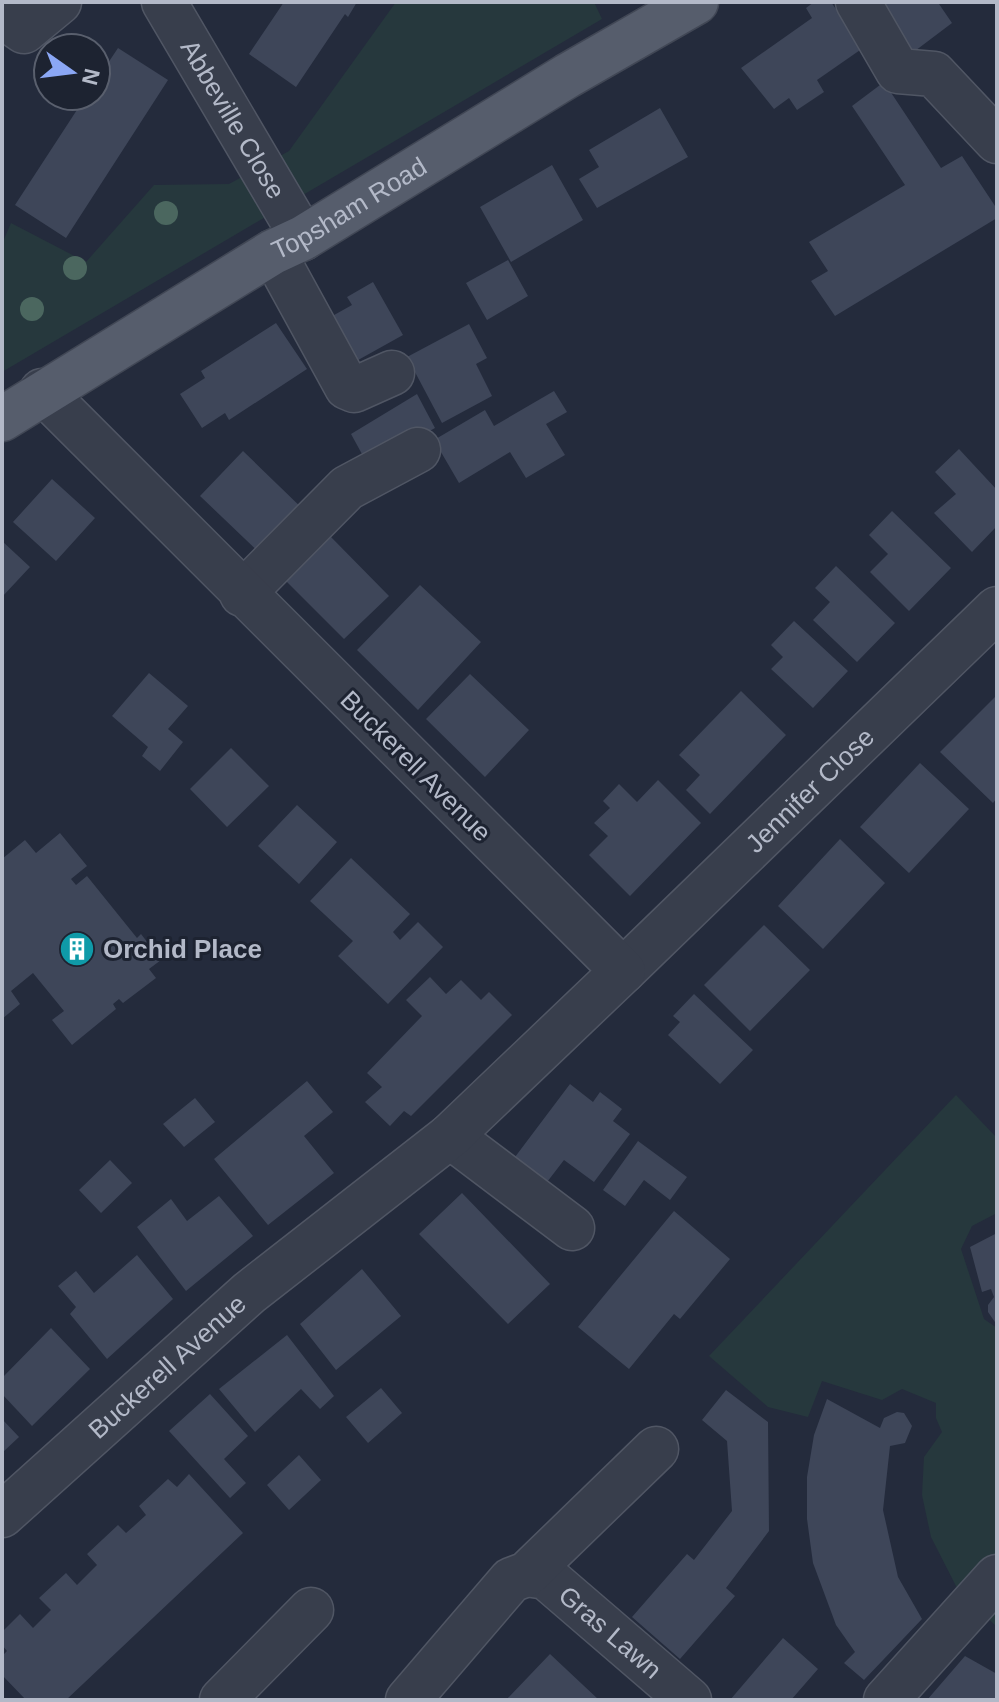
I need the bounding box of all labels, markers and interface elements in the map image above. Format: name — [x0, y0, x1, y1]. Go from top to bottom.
north arrow — [32, 32, 112, 112]
street label: Abbeville Close — [175, 34, 291, 204]
text: N — [77, 66, 105, 87]
street label: Topsham Road — [267, 151, 432, 266]
street label: Buckerell Avenue — [335, 685, 497, 847]
street label: Jennifer Close — [740, 722, 880, 859]
building icon: Orchid Place — [58, 930, 96, 968]
place label: Orchid Place — [103, 934, 262, 964]
street label: Buckerell Avenue — [83, 1288, 252, 1445]
street label: Gras Lawn — [553, 1580, 668, 1685]

